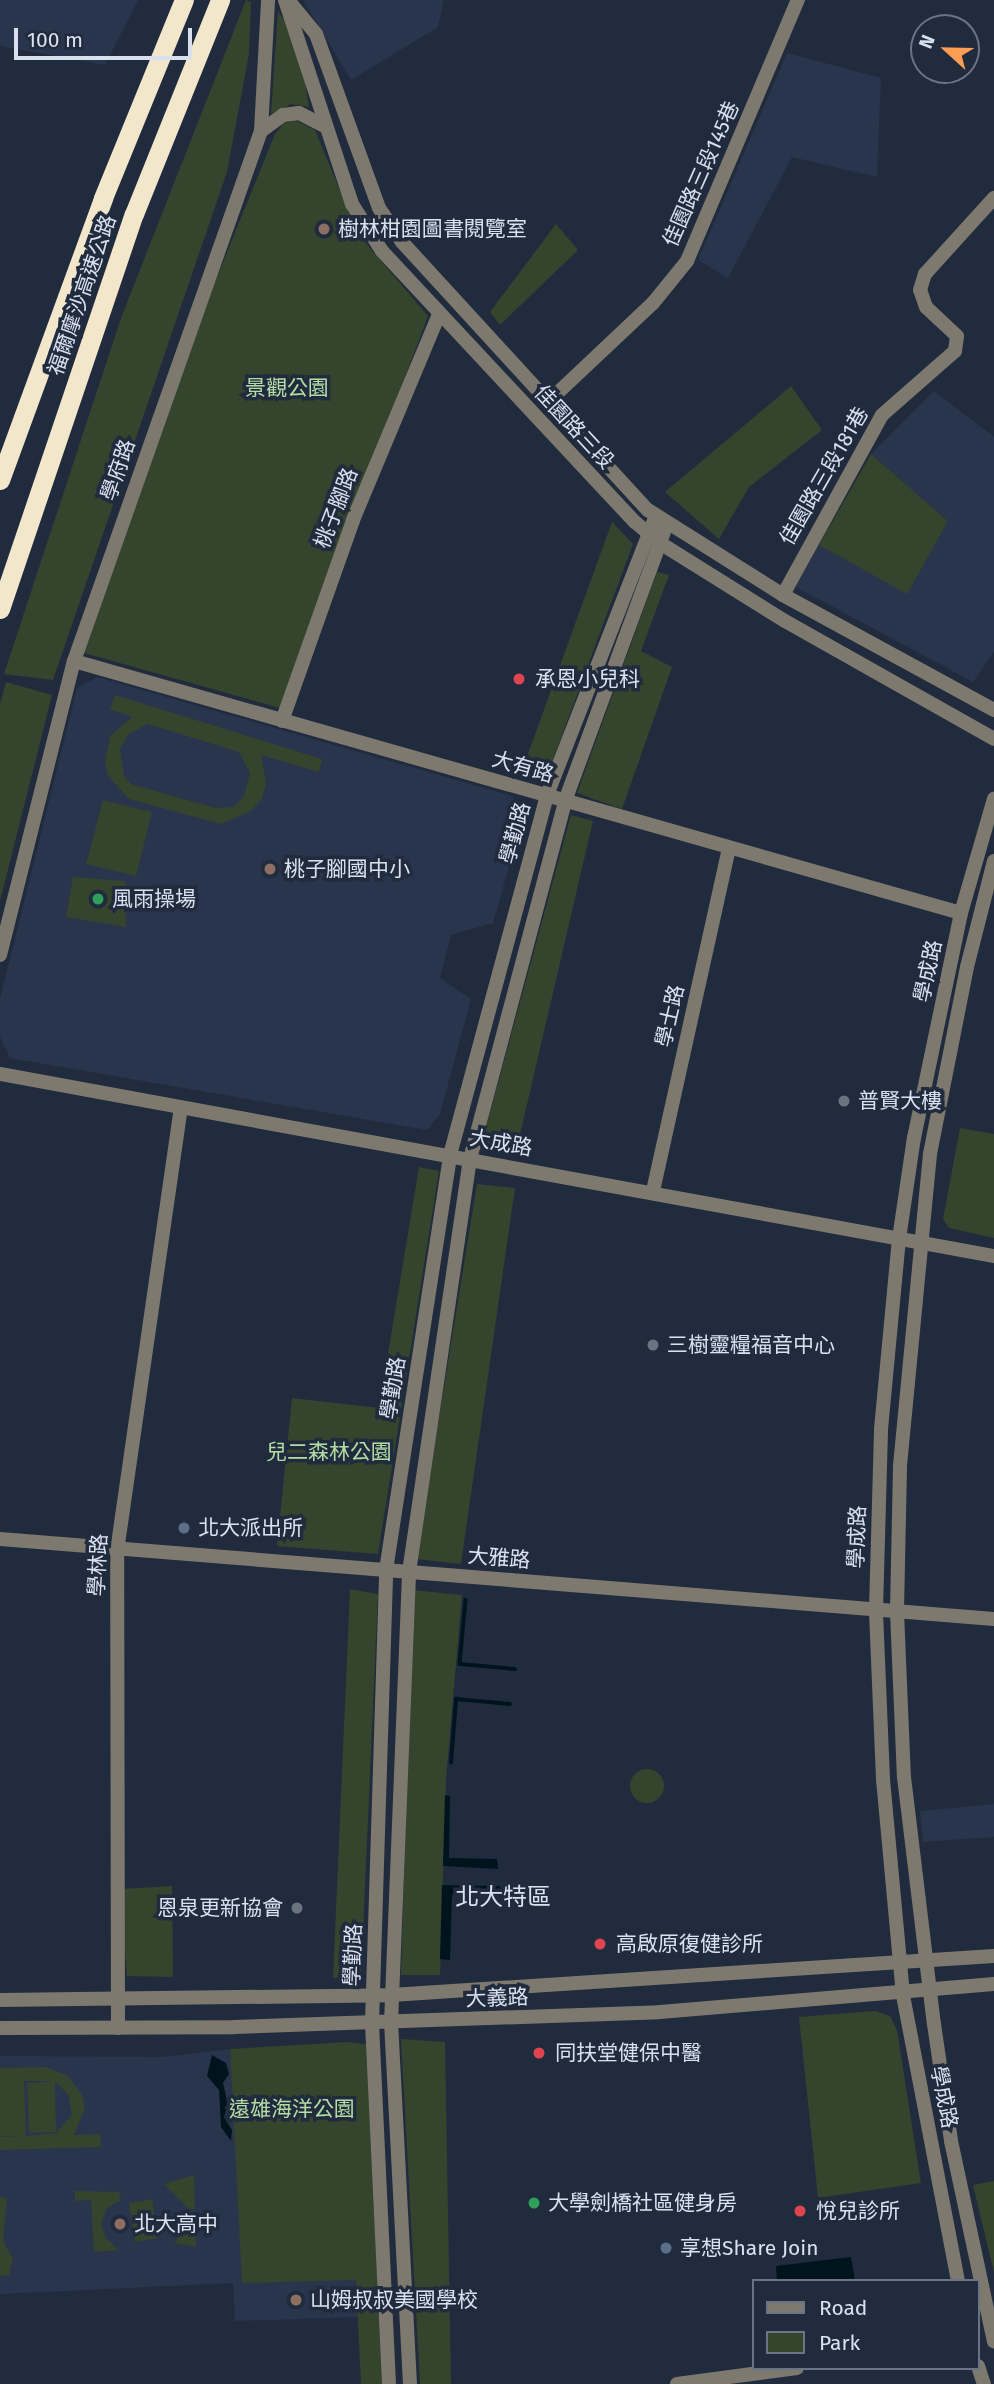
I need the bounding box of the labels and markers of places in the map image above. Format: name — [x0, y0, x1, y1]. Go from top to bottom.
place label: 樹林柑園圖書閱覽室 — [338, 216, 527, 242]
marker: 樹林柑園圖書閱覽室 — [316, 221, 332, 237]
place label: 承恩小兒科 — [535, 666, 640, 692]
marker: 承恩小兒科 — [509, 669, 529, 689]
place label: 桃子腳國中小 — [284, 856, 410, 882]
marker: 桃子腳國中小 — [262, 861, 278, 877]
place label: 風雨操場 — [112, 886, 196, 912]
marker: 風雨操場 — [90, 891, 106, 907]
place label: 普賢大樓 — [858, 1088, 942, 1114]
marker: 普賢大樓 — [836, 1093, 852, 1109]
place label: 三樹靈糧福音中心 — [667, 1332, 835, 1358]
marker: 三樹靈糧福音中心 — [645, 1337, 661, 1353]
place label: 北大派出所 — [198, 1515, 303, 1541]
marker: 北大派出所 — [176, 1520, 192, 1536]
place label: 恩泉更新協會 — [157, 1895, 283, 1921]
marker: 恩泉更新協會 — [289, 1900, 305, 1916]
place label: 高啟原復健診所 — [616, 1931, 763, 1957]
marker: 高啟原復健診所 — [590, 1934, 610, 1954]
place label: 同扶堂健保中醫 — [555, 2040, 702, 2066]
marker: 同扶堂健保中醫 — [529, 2043, 549, 2063]
place label: 大學劍橋社區健身房 — [548, 2190, 737, 2216]
marker: 大學劍橋社區健身房 — [526, 2195, 542, 2211]
place label: 悅兒診所 — [816, 2198, 900, 2224]
marker: 悅兒診所 — [790, 2201, 810, 2221]
place label: 北大高中 — [134, 2211, 218, 2237]
marker: 北大高中 — [112, 2216, 128, 2232]
place label: 享想Share Join — [680, 2235, 819, 2261]
marker: 享想Share Join — [658, 2240, 674, 2256]
place label: 山姆叔叔美國學校 — [310, 2287, 478, 2313]
marker: 山姆叔叔美國學校 — [288, 2292, 304, 2308]

